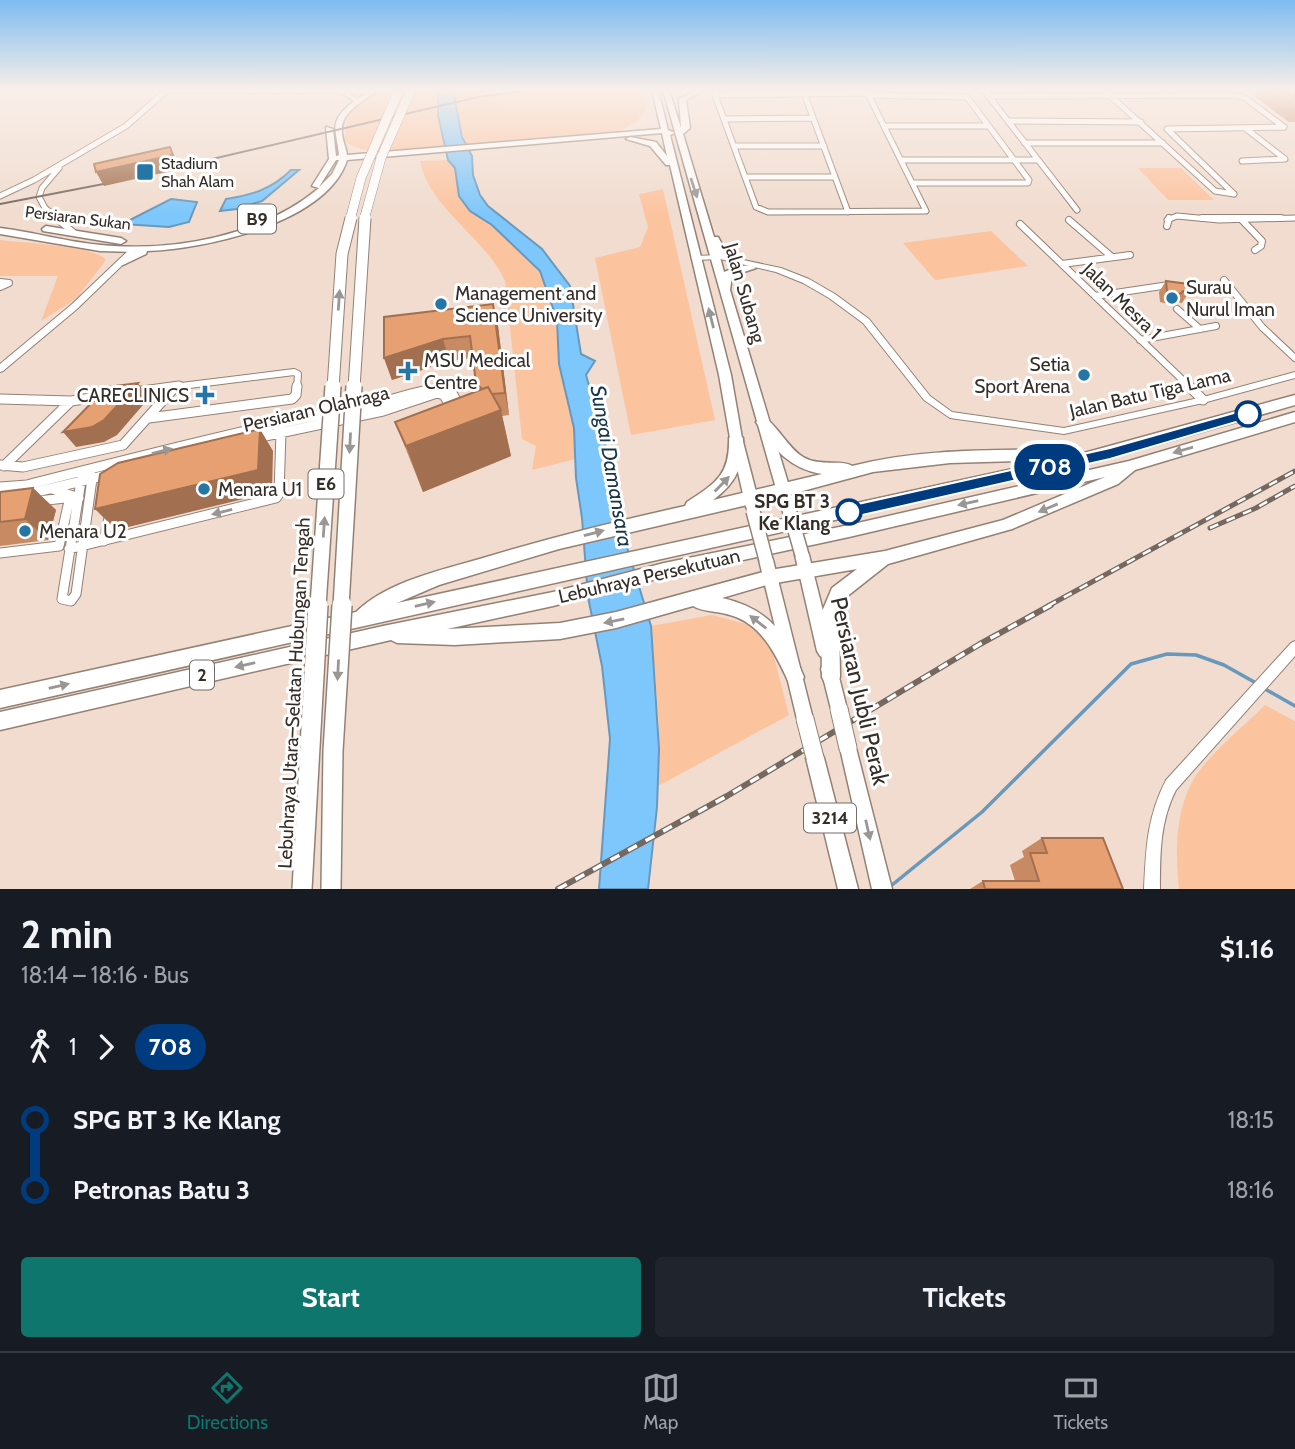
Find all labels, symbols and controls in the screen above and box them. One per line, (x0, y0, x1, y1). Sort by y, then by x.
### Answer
place label: Stadium Shah Alam (161, 154, 234, 191)
marker: Stadium Shah Alam (135, 162, 155, 182)
one-way arrow (689, 177, 700, 198)
street label: Persiaran Sukan (24, 202, 132, 234)
road number: B9 (238, 204, 276, 233)
street label: Jalan Subang (719, 239, 770, 346)
street label: Jalan Mesra 1 (1077, 257, 1166, 344)
place label: Surau Nurul Iman (1186, 276, 1275, 321)
place label: Management and Science University (455, 282, 603, 327)
one-way arrow (334, 289, 345, 311)
marker: Surau Nurul Iman (1164, 290, 1180, 306)
marker: Management and Science University (433, 296, 449, 312)
one-way arrow (705, 307, 716, 329)
place label: MSU Medical Centre (424, 349, 531, 394)
place label: Setia Sport Arena (974, 353, 1070, 398)
marker: MSU Medical Centre (398, 361, 418, 381)
street label: Jalan Batu Tiga Lama (1066, 363, 1233, 423)
marker: Setia Sport Arena (1076, 367, 1092, 383)
street label: Persiaran Olahraga (241, 381, 391, 437)
water label: Sungai Damansara (585, 383, 639, 549)
place label: CARECLINICS (77, 384, 189, 407)
marker: CARECLINICS (195, 385, 215, 405)
unlabelled marker (1235, 401, 1261, 427)
one-way arrow (345, 432, 356, 454)
line badge: 708 (1010, 444, 1090, 490)
one-way arrow (151, 445, 173, 456)
one-way arrow (1172, 446, 1193, 456)
text: 708 (1028, 452, 1072, 481)
road number: E6 (308, 470, 344, 498)
one-way arrow (714, 475, 731, 492)
place label: Menara U1 (218, 478, 302, 501)
marker: Menara U1 (196, 481, 212, 497)
place label: SPG BT 3 Ke Klang (754, 490, 830, 535)
one-way arrow (956, 498, 978, 509)
marker: SPG BT 3 Ke Klang (836, 499, 862, 525)
one-way arrow (1038, 502, 1059, 513)
one-way arrow (211, 507, 233, 518)
one-way arrow (318, 516, 329, 538)
street label: Lebuhraya Utara–Selatan Hubungan Tengah (273, 517, 315, 869)
place label: Menara U2 (39, 520, 127, 543)
marker: Menara U2 (17, 523, 33, 539)
one-way arrow (584, 527, 606, 538)
street label: Lebuhraya Persekutuan (556, 544, 742, 608)
street label: Persiaran Jubli Perak (825, 594, 895, 789)
one-way arrow (414, 598, 436, 609)
one-way arrow (749, 614, 767, 629)
one-way arrow (603, 615, 625, 626)
one-way arrow (332, 659, 343, 681)
road number: 2 (190, 660, 214, 690)
one-way arrow (234, 660, 256, 671)
one-way arrow (48, 680, 70, 691)
road number: 3214 (804, 804, 856, 832)
one-way arrow (863, 819, 874, 841)
text: 2 min (21, 911, 113, 958)
text: $1.16 (1220, 933, 1274, 965)
text: 18:14 – 18:16 · Bus (21, 961, 189, 989)
icon: walk (21, 1028, 59, 1066)
icon: forward (87, 1028, 125, 1066)
text: 708 (149, 1032, 192, 1061)
text: 1 (69, 1033, 77, 1061)
text: SPG BT 3 Ke Klang (73, 1104, 281, 1136)
text: 18:15 (1228, 1106, 1274, 1134)
text: Petronas Batu 3 (73, 1174, 250, 1206)
text: 18:16 (1227, 1176, 1274, 1204)
button: Start (21, 1257, 641, 1337)
button: Tickets (655, 1257, 1274, 1337)
tab: Directions (187, 1369, 268, 1434)
tab: Map (642, 1369, 680, 1434)
tab: Tickets (1053, 1369, 1108, 1434)

